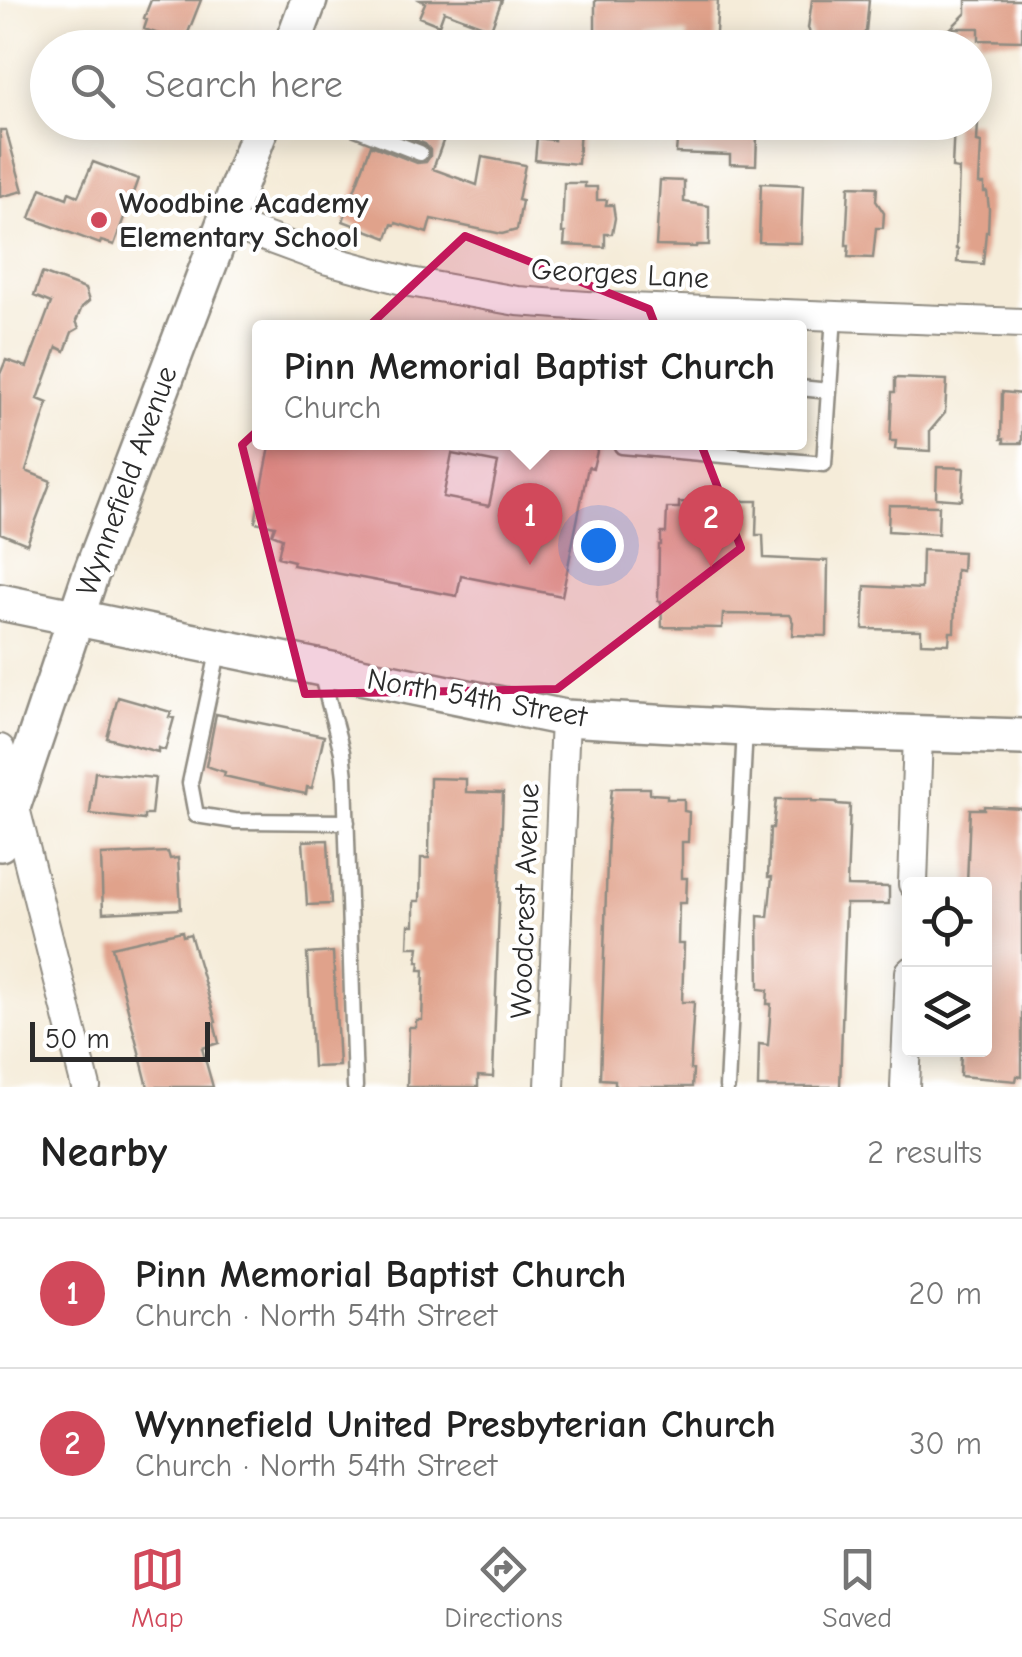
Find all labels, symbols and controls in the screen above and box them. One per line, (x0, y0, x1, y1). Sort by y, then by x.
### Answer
search box (30, 30, 992, 140)
icon: search (65, 58, 120, 113)
text: Search here (145, 63, 343, 107)
place label: Woodbine Academy Elementary School (119, 186, 369, 255)
marker: Woodbine Academy Elementary School (88, 209, 110, 231)
street label: Georges Lane (530, 252, 710, 296)
popup (252, 320, 807, 450)
text: Pinn Memorial Baptist Church (284, 345, 775, 389)
street label: Wynnefield Avenue (69, 361, 185, 601)
text: Church (284, 389, 381, 426)
pin: 1 (498, 482, 562, 565)
pin: 2 (678, 484, 744, 567)
your location (573, 520, 624, 571)
street label: North 54th Street (364, 661, 591, 735)
street label: Woodcrest Avenue (503, 783, 547, 1019)
map controls (902, 877, 992, 1057)
button: locate (902, 877, 992, 967)
button: layers (902, 967, 992, 1057)
scale bar (30, 1017, 210, 1062)
text: 50 m (45, 1023, 110, 1055)
text: Nearby (40, 1128, 167, 1177)
text: 2 results (867, 1134, 982, 1171)
text: Pinn Memorial Baptist Church (135, 1253, 626, 1297)
text: 1 (66, 1275, 79, 1312)
text: 20 m (909, 1275, 982, 1312)
text: Church · North 54th Street (135, 1297, 497, 1334)
text: Wynnefield United Presbyterian Church (135, 1403, 776, 1447)
text: 2 (65, 1425, 80, 1462)
text: 30 m (909, 1425, 982, 1462)
text: Church · North 54th Street (135, 1447, 497, 1484)
tab: Map (130, 1542, 185, 1634)
tab: Directions (444, 1542, 563, 1634)
tab: Saved (822, 1542, 892, 1634)

